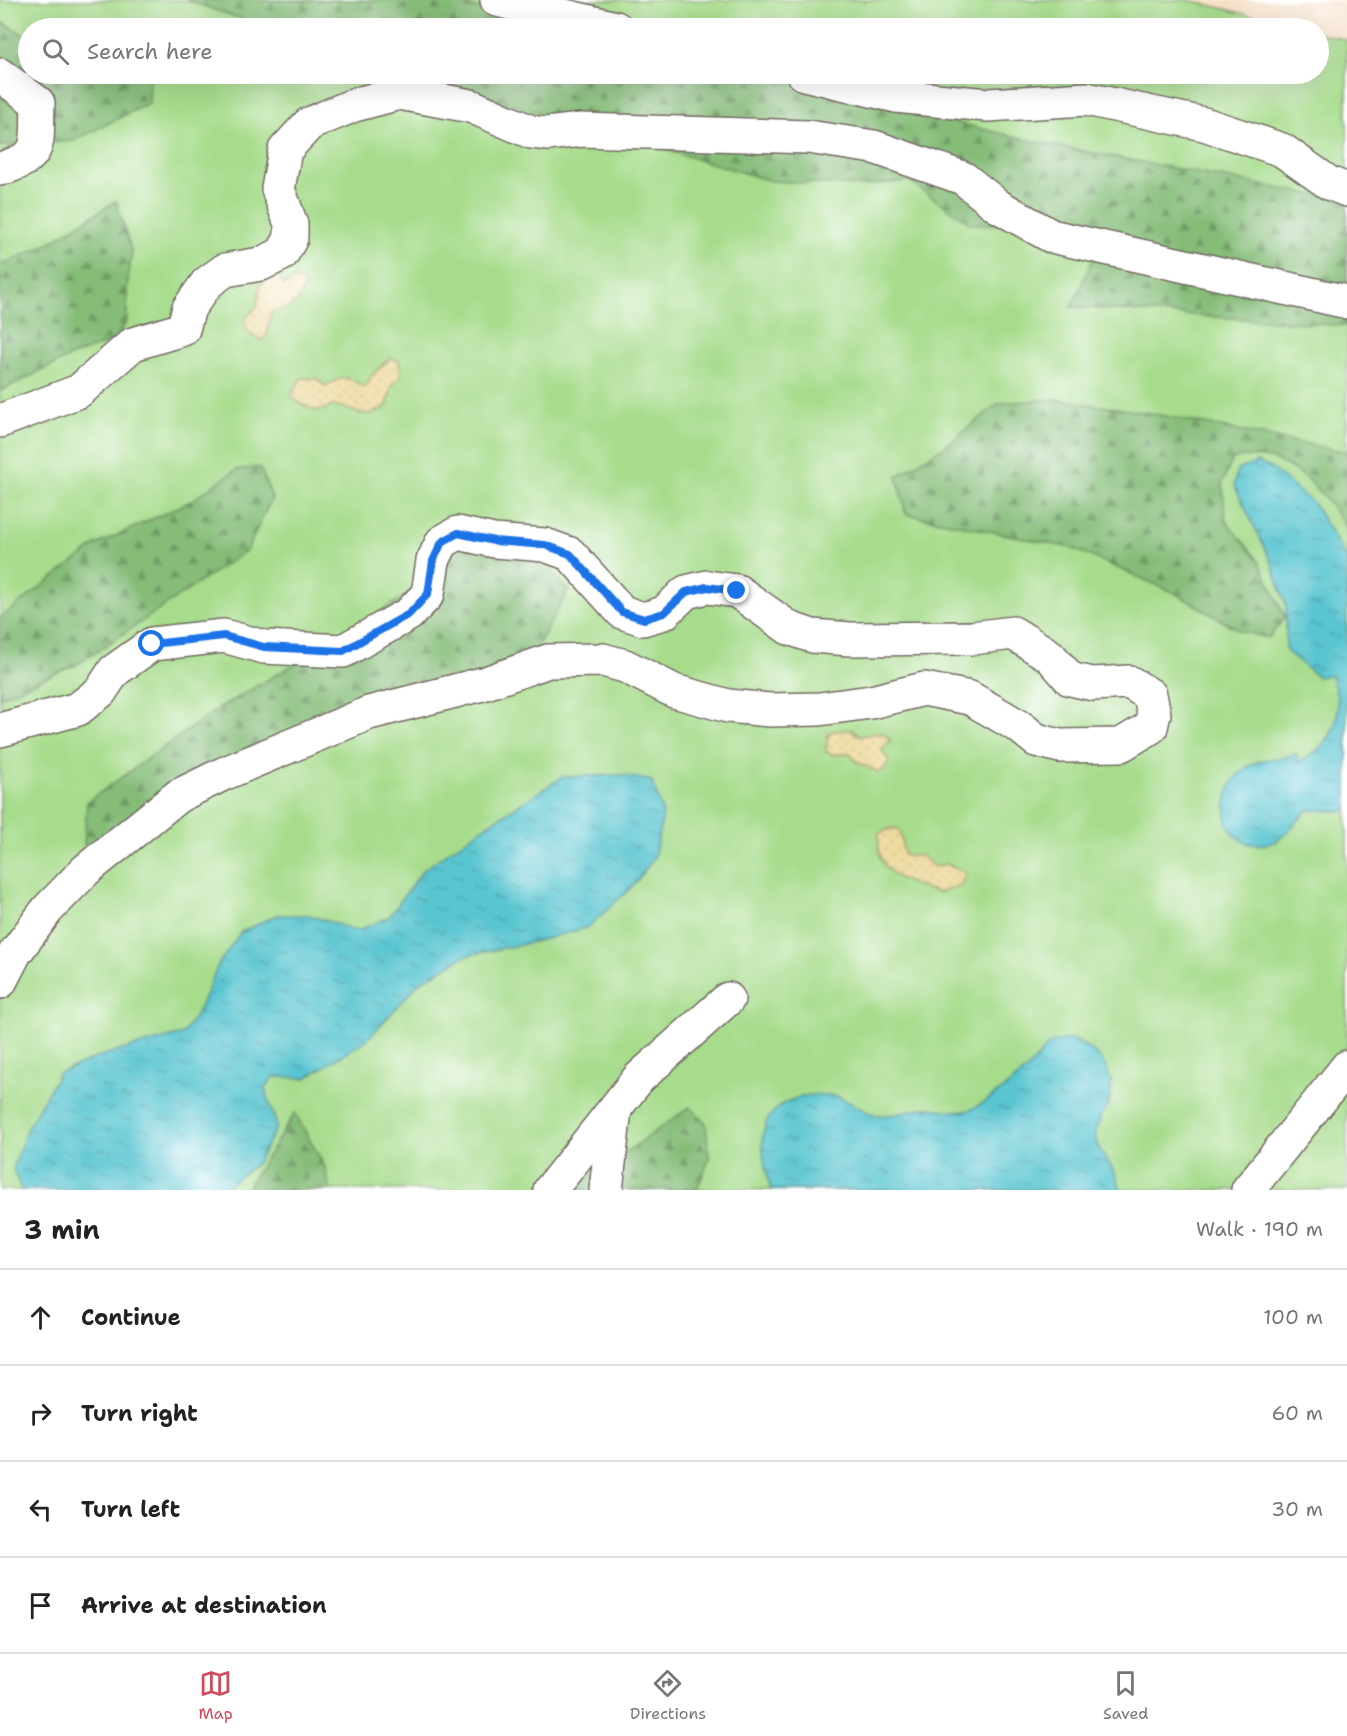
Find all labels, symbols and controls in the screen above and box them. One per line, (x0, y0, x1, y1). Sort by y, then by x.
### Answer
search box (18, 18, 1329, 84)
icon: search (39, 35, 72, 68)
text: Search here (87, 37, 213, 66)
route end (723, 577, 749, 603)
route start (138, 630, 164, 656)
text: 3 min (24, 1212, 100, 1247)
text: Walk · 190 m (1196, 1216, 1323, 1242)
icon: ahead (24, 1301, 57, 1334)
text: Continue (81, 1303, 181, 1332)
text: 100 m (1263, 1304, 1323, 1330)
icon: right (24, 1397, 57, 1430)
text: Turn right (81, 1399, 198, 1428)
text: 60 m (1271, 1400, 1323, 1426)
icon: left (24, 1493, 57, 1526)
text: Turn left (81, 1495, 180, 1524)
text: 30 m (1271, 1496, 1323, 1522)
icon: arrive (24, 1589, 57, 1622)
text: Arrive at destination (81, 1591, 327, 1620)
tab: Map (199, 1667, 233, 1724)
tab: Directions (630, 1667, 706, 1724)
tab: Saved (1103, 1667, 1149, 1724)

